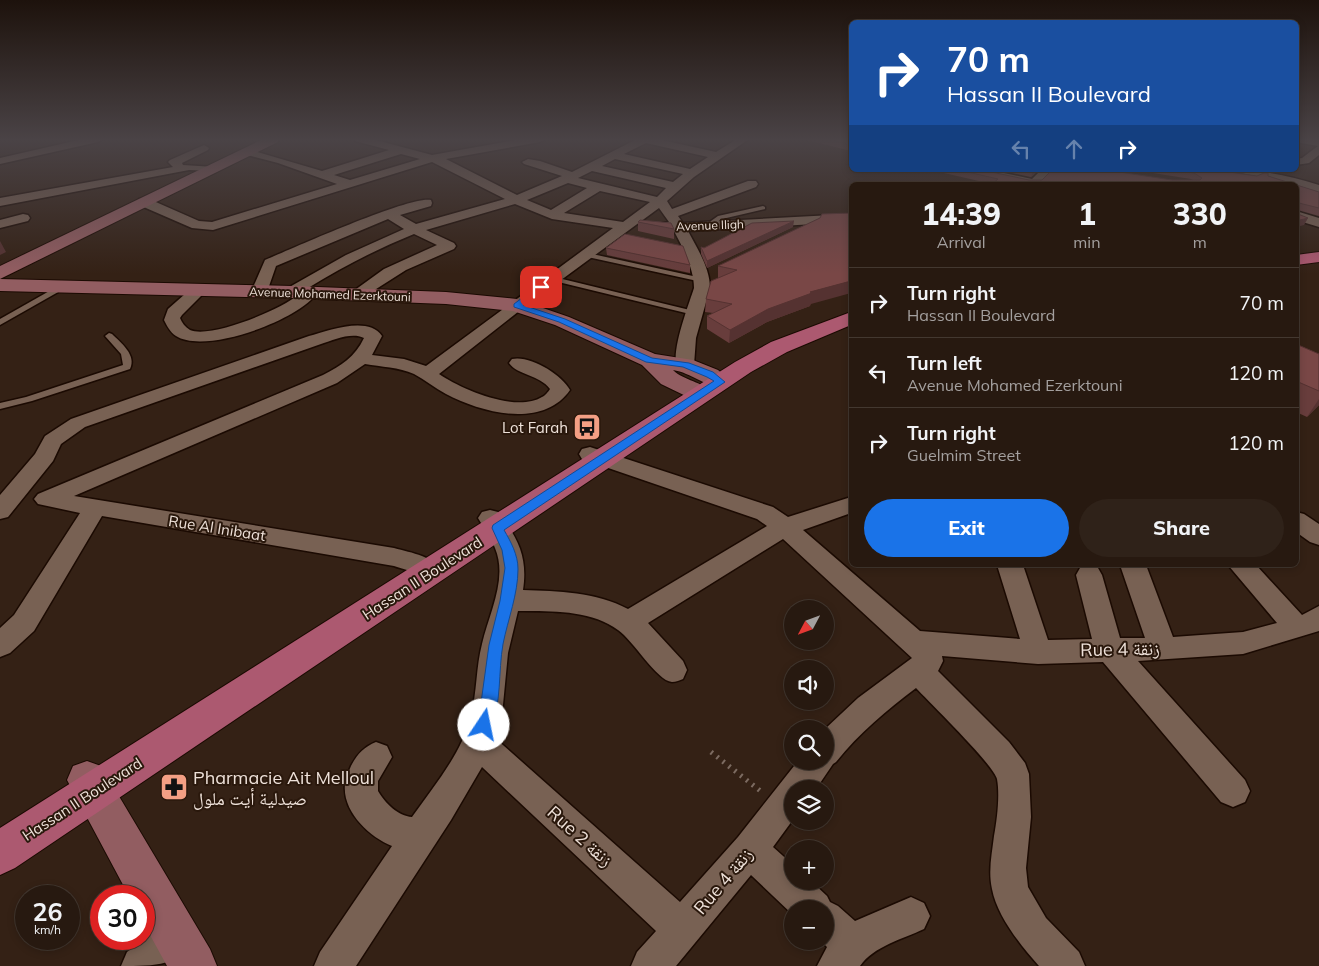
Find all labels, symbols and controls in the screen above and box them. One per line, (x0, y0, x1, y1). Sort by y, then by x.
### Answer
text: 70 m (947, 37, 1030, 81)
icon: right (864, 40, 929, 105)
text: Hassan II Boulevard (947, 80, 1151, 108)
icon: left (1007, 135, 1035, 163)
icon: ahead (1060, 135, 1088, 163)
icon: right (1113, 135, 1141, 163)
text: 14:39 (921, 195, 1001, 233)
text: 1 (1078, 195, 1096, 233)
text: 330 (1173, 195, 1227, 233)
street label: Avenue Iligh (676, 216, 744, 234)
text: Arrival (937, 232, 986, 252)
text: min (1073, 232, 1101, 252)
text: m (1193, 232, 1207, 252)
pin (520, 266, 562, 308)
icon: arrive (527, 273, 555, 301)
text: Turn right (907, 281, 996, 305)
street label: Avenue Mohamed Ezerktouni (249, 284, 411, 304)
icon: right (864, 289, 892, 317)
text: 70 m (1240, 291, 1284, 315)
text: Hassan II Boulevard (907, 305, 1055, 325)
text: Turn left (907, 351, 982, 375)
icon: left (864, 359, 892, 387)
text: 120 m (1228, 361, 1284, 385)
text: Avenue Mohamed Ezerktouni (907, 375, 1122, 395)
bus stop icon: Lot Farah (572, 412, 602, 442)
place label: Lot Farah (502, 418, 568, 437)
text: Turn right (907, 421, 996, 445)
icon: right (864, 429, 892, 457)
text: 120 m (1228, 431, 1284, 455)
text: Guelmim Street (907, 445, 1021, 465)
button: Exit (864, 499, 1069, 557)
button: Share (1079, 499, 1284, 557)
street label: Rue Al Inibaat (167, 511, 267, 545)
street label: Hassan II Boulevard (359, 532, 485, 624)
north arrow (784, 600, 834, 650)
map controls (784, 600, 834, 950)
street label: Rue 4 زنقة (1080, 637, 1160, 661)
button: sound (784, 660, 834, 710)
position arrow (457, 698, 509, 750)
button: search (784, 720, 834, 770)
street label: Hassan II Boulevard (19, 753, 145, 845)
place label: Pharmacie Ait Melloul صيدلية أيت ملول (193, 766, 374, 810)
pharmacy icon: Pharmacie Ait Melloul صيدلية أيت ملول (159, 772, 189, 802)
button: layers (784, 780, 834, 830)
street label: Rue 2 زنقة (543, 801, 617, 871)
button: + (784, 840, 834, 890)
street label: Rue 4 زنقة (689, 843, 758, 919)
speed limit sign: 30 (90, 885, 155, 950)
text: 26 (32, 896, 63, 927)
button: − (784, 900, 834, 950)
text: km/h (34, 922, 61, 937)

